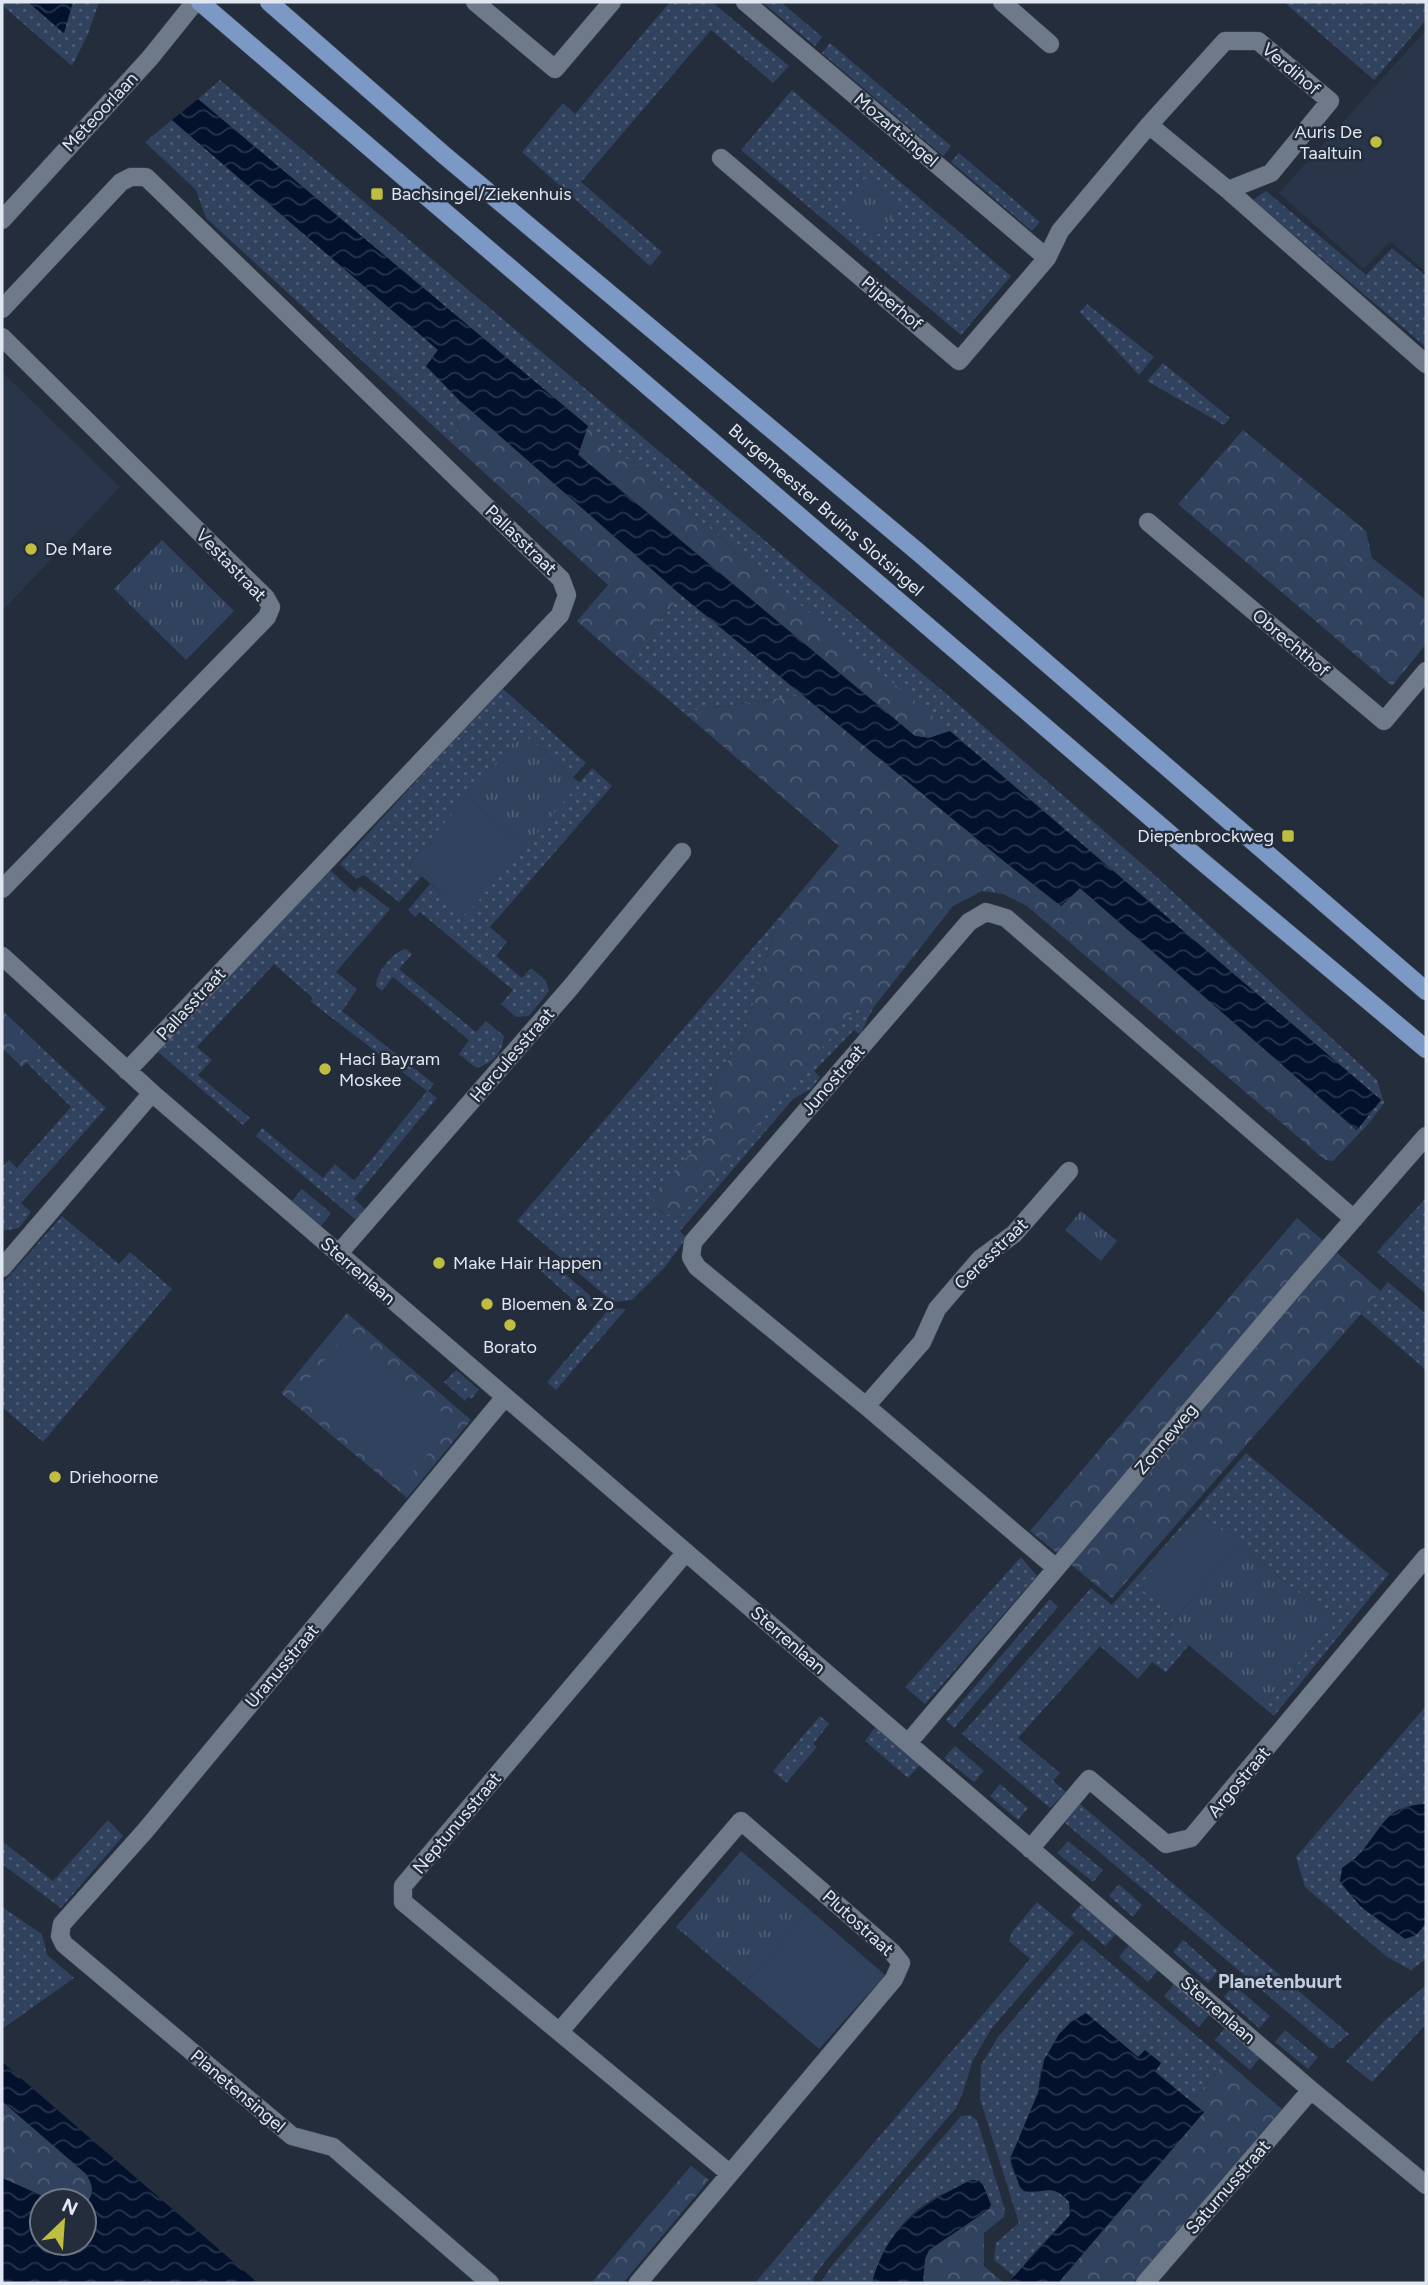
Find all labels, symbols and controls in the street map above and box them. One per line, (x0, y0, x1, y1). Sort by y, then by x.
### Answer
street label: Verdihof (1257, 38, 1325, 100)
street label: Meteoorlaan (58, 68, 142, 156)
street label: Mozartsingel (849, 88, 943, 172)
place label: Auris De Taaltuin (1294, 121, 1362, 164)
marker: Auris De Taaltuin (1368, 134, 1384, 150)
place label: Bachsingel/Ziekenhuis (391, 183, 572, 205)
marker: Bachsingel/Ziekenhuis (369, 186, 385, 202)
street label: Pijperhof (857, 271, 927, 335)
street label: Burgemeester Bruins Slotsingel (724, 419, 928, 601)
street label: Pallasstraat (481, 500, 562, 580)
street label: Vestastraat (191, 524, 271, 606)
place label: De Mare (45, 538, 112, 560)
marker: De Mare (23, 541, 39, 557)
street label: Obrechthof (1248, 604, 1334, 682)
place label: Diepenbrockweg (1137, 825, 1274, 847)
marker: Diepenbrockweg (1280, 828, 1296, 844)
street label: Pallasstraat (152, 963, 230, 1045)
street label: Herculesstraat (465, 1003, 559, 1107)
street label: Junostraat (796, 1040, 870, 1120)
place label: Haci Bayram Moskee (339, 1048, 440, 1091)
marker: Haci Bayram Moskee (317, 1061, 333, 1077)
street label: Ceresstraat (950, 1213, 1032, 1294)
street label: Sterrenlaan (316, 1233, 400, 1309)
place label: Make Hair Happen (453, 1252, 601, 1274)
marker: Make Hair Happen (431, 1255, 447, 1271)
place label: Bloemen & Zo (501, 1293, 614, 1315)
marker: Bloemen & Zo (479, 1296, 495, 1312)
marker: Borato (502, 1317, 518, 1333)
place label: Borato (483, 1336, 537, 1358)
street label: Zonneweg (1130, 1399, 1202, 1479)
place label: Driehoorne (69, 1466, 159, 1488)
marker: Driehoorne (47, 1469, 63, 1485)
street label: Sterrenlaan (746, 1602, 830, 1678)
street label: Uranusstraat (241, 1619, 324, 1712)
street label: Argostraat (1203, 1742, 1275, 1822)
street label: Neptunusstraat (408, 1767, 506, 1878)
street label: Plutostraat (818, 1885, 898, 1961)
district label: Planetenbuurt (1218, 1970, 1342, 1993)
street label: Sterrenlaan (1176, 1972, 1260, 2048)
street label: Planetensingel (186, 2045, 290, 2137)
street label: Saturnusstraat (1181, 2135, 1275, 2239)
north arrow (28, 2187, 98, 2257)
text: N (58, 2194, 81, 2221)

